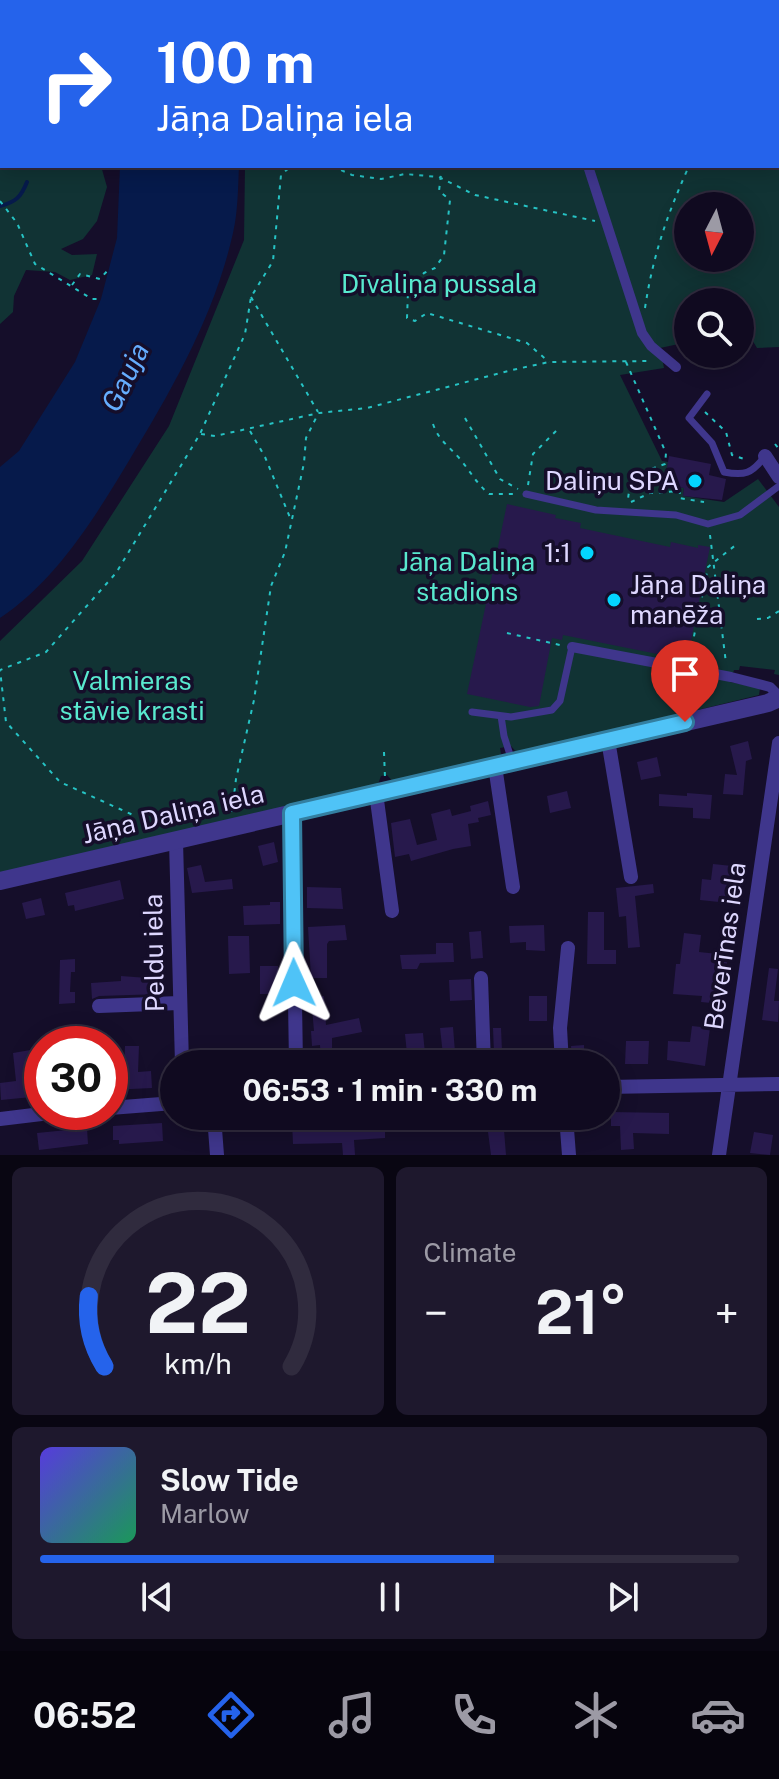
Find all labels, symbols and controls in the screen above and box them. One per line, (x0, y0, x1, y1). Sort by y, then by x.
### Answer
text: 100 m (156, 30, 315, 96)
icon: right (24, 32, 128, 136)
text: Jāņa Daliņa iela (156, 97, 413, 139)
north arrow (674, 192, 754, 272)
map controls (674, 192, 754, 368)
park label: Dīvaliņa pussala (341, 268, 537, 299)
button: search (674, 288, 754, 368)
water label: Gauja (94, 337, 155, 417)
place label: Daliņu SPA (545, 465, 679, 496)
marker: Daliņu SPA (686, 472, 704, 490)
place label: 1:1 (544, 537, 571, 568)
marker: 1:1 (578, 544, 596, 562)
park label: Jāņa Daliņa stadions (399, 546, 535, 607)
place label: Jāņa Daliņa manēža (630, 569, 766, 630)
marker: Jāņa Daliņa manēža (605, 591, 623, 609)
pin (651, 640, 719, 722)
icon: arrive (663, 652, 707, 696)
park label: Valmieras stāvie krasti (59, 665, 205, 726)
street label: Jāņa Daliņa iela (79, 778, 267, 850)
street label: Beverīnas iela (697, 860, 752, 1032)
street label: Peldu iela (137, 893, 170, 1013)
position arrow (252, 941, 336, 1025)
speed limit sign: 30 (24, 1026, 128, 1130)
text: 06:53 · 1 min · 330 m (243, 1072, 537, 1108)
text: Climate (424, 1237, 517, 1268)
text: 22 (145, 1254, 251, 1352)
text: 21° (535, 1277, 627, 1348)
text: − (424, 1287, 448, 1339)
text: + (715, 1287, 739, 1339)
text: km/h (164, 1347, 231, 1380)
text: Slow Tide (160, 1462, 299, 1498)
text: Marlow (160, 1498, 250, 1529)
icon: previous (135, 1575, 179, 1619)
icon: pause (368, 1575, 412, 1619)
icon: next (601, 1575, 645, 1619)
icon: directions (203, 1687, 259, 1743)
icon: music (324, 1687, 380, 1743)
icon: phone (446, 1687, 502, 1743)
icon: climate (568, 1687, 624, 1743)
icon: car (690, 1687, 746, 1743)
text: 06:52 (33, 1694, 137, 1736)

